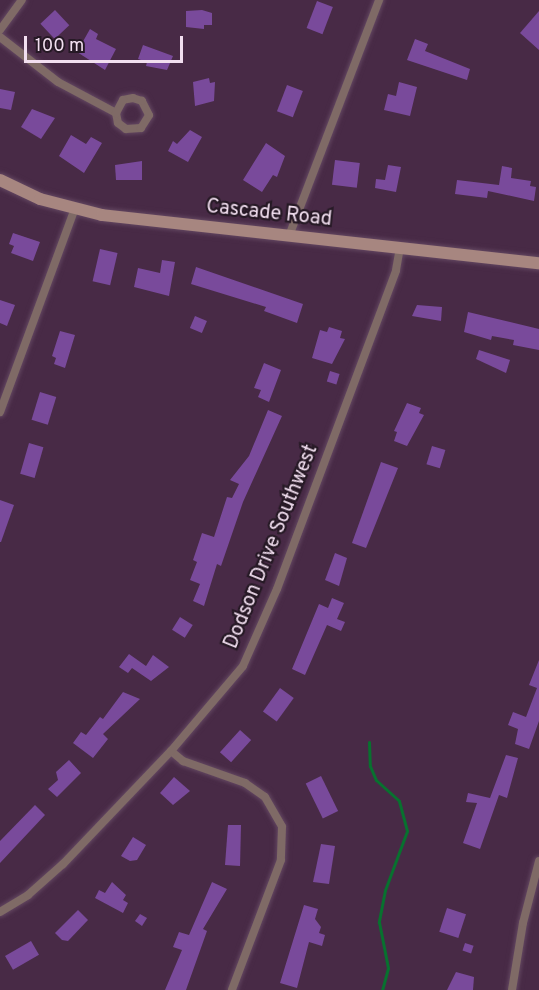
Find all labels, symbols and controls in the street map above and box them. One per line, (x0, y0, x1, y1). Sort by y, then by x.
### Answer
scale bar (27, 24, 186, 62)
text: 100 m (35, 35, 84, 58)
street label: Cascade Road (205, 195, 333, 233)
street label: Dodson Drive Southwest (220, 441, 324, 653)

